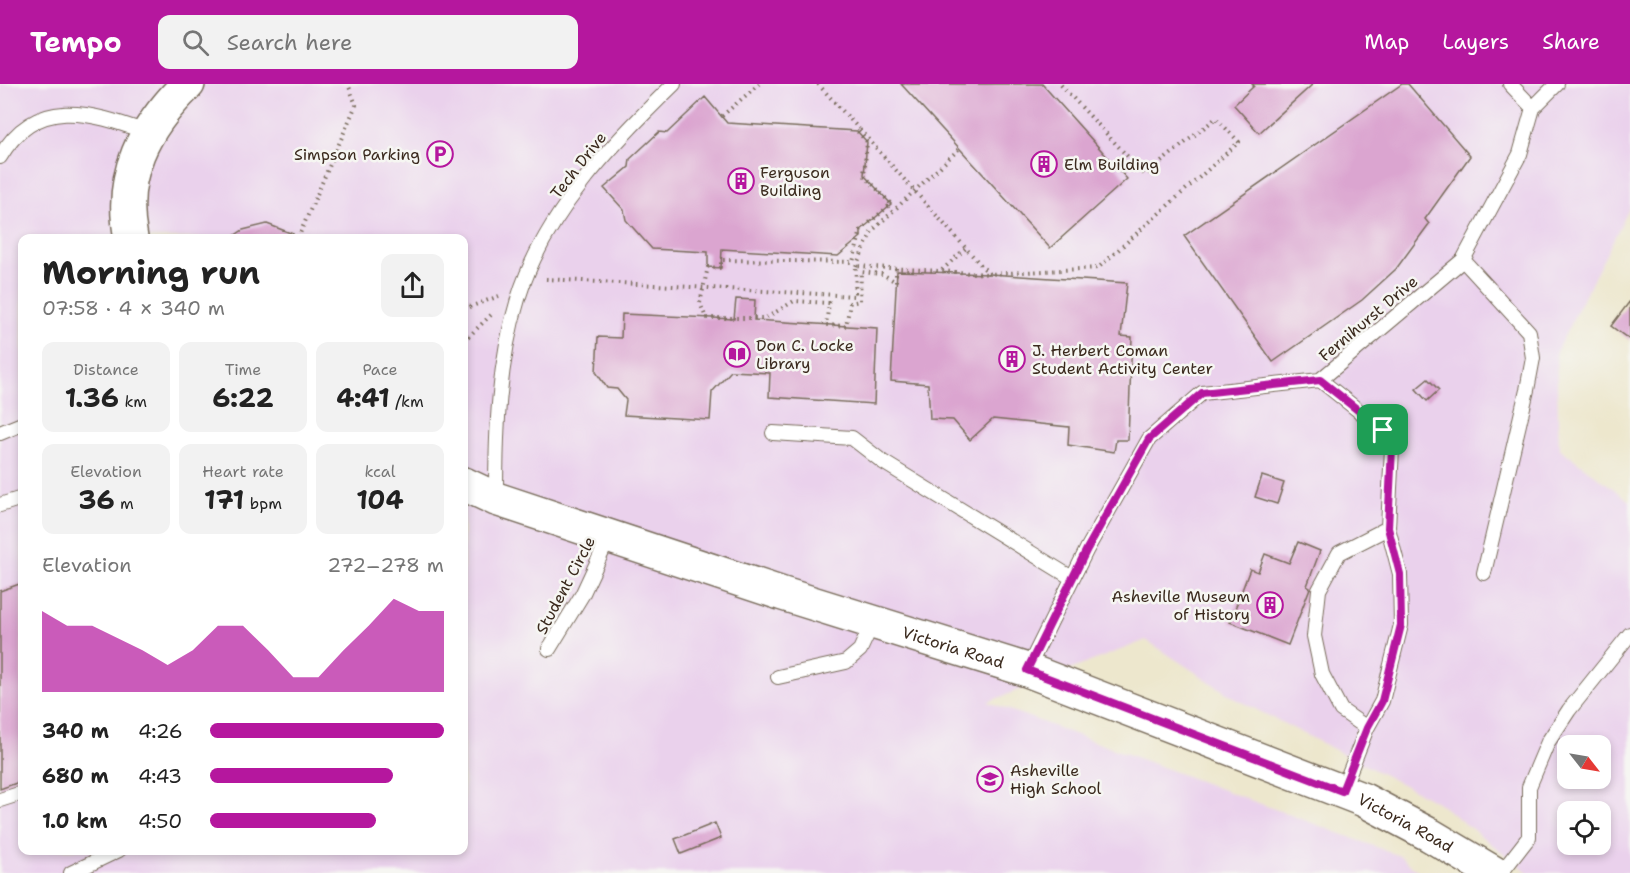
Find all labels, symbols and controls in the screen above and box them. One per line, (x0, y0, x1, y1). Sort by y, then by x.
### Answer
search box (158, 15, 578, 69)
text: Tempo (30, 23, 122, 61)
icon: search (179, 26, 212, 59)
text: Search here (227, 28, 352, 57)
text: Map (1364, 28, 1409, 56)
text: Layers (1442, 28, 1509, 56)
text: Share (1542, 28, 1600, 56)
street label: Tech Drive (546, 128, 611, 203)
parking icon: Simpson Parking (425, 139, 455, 169)
place label: Simpson Parking (294, 144, 420, 165)
building icon: Elm Building (1029, 149, 1059, 179)
place label: Elm Building (1064, 154, 1159, 175)
place label: Ferguson Building (760, 162, 830, 201)
building icon: Ferguson Building (726, 166, 756, 196)
text: Morning run (42, 250, 260, 295)
button: share (381, 254, 444, 317)
street label: Fernihurst Drive (1314, 271, 1422, 366)
text: 07:58 · 4 × 340 m (42, 295, 225, 321)
place label: Don C. Locke Library (756, 335, 854, 374)
library icon: Don C. Locke Library (722, 339, 752, 369)
place label: J. Herbert Coman Student Activity Center (1032, 340, 1213, 379)
building icon: J. Herbert Coman Student Activity Center (997, 344, 1027, 374)
text: Distance (73, 359, 139, 380)
text: Time (225, 359, 261, 380)
text: Pace (362, 359, 398, 380)
text: 1.36 (65, 380, 119, 415)
text: 6:22 (212, 380, 274, 415)
text: 4:41 (336, 380, 390, 415)
text: km (119, 391, 147, 412)
text: /km (390, 391, 424, 412)
pin (1357, 404, 1408, 455)
icon: arrive (1366, 413, 1399, 446)
text: Elevation (70, 461, 142, 482)
text: Heart rate (202, 461, 284, 482)
text: kcal (364, 461, 396, 482)
text: 36 (78, 482, 115, 517)
text: 171 (204, 482, 244, 517)
text: 104 (356, 482, 404, 517)
text: m (115, 493, 134, 514)
text: bpm (244, 493, 282, 514)
street label: Student Circle (531, 533, 600, 638)
text: Elevation (42, 552, 132, 578)
text: 272–278 m (327, 552, 444, 578)
place label: Asheville Museum of History (1112, 586, 1250, 625)
building icon: Asheville Museum of History (1255, 590, 1285, 620)
street label: Victoria Road (900, 622, 1007, 673)
text: 340 m (42, 718, 109, 744)
text: 4:26 (138, 718, 183, 744)
north arrow (1557, 735, 1611, 789)
map controls (1557, 735, 1611, 855)
place label: Asheville High School (1010, 760, 1102, 799)
text: 680 m (42, 763, 109, 789)
text: 4:43 (138, 763, 182, 789)
school or university icon: Asheville High School (975, 764, 1005, 794)
street label: Victoria Road (1354, 789, 1457, 858)
button: locate (1557, 801, 1611, 855)
text: 1.0 km (42, 808, 107, 834)
text: 4:50 (138, 808, 182, 834)

